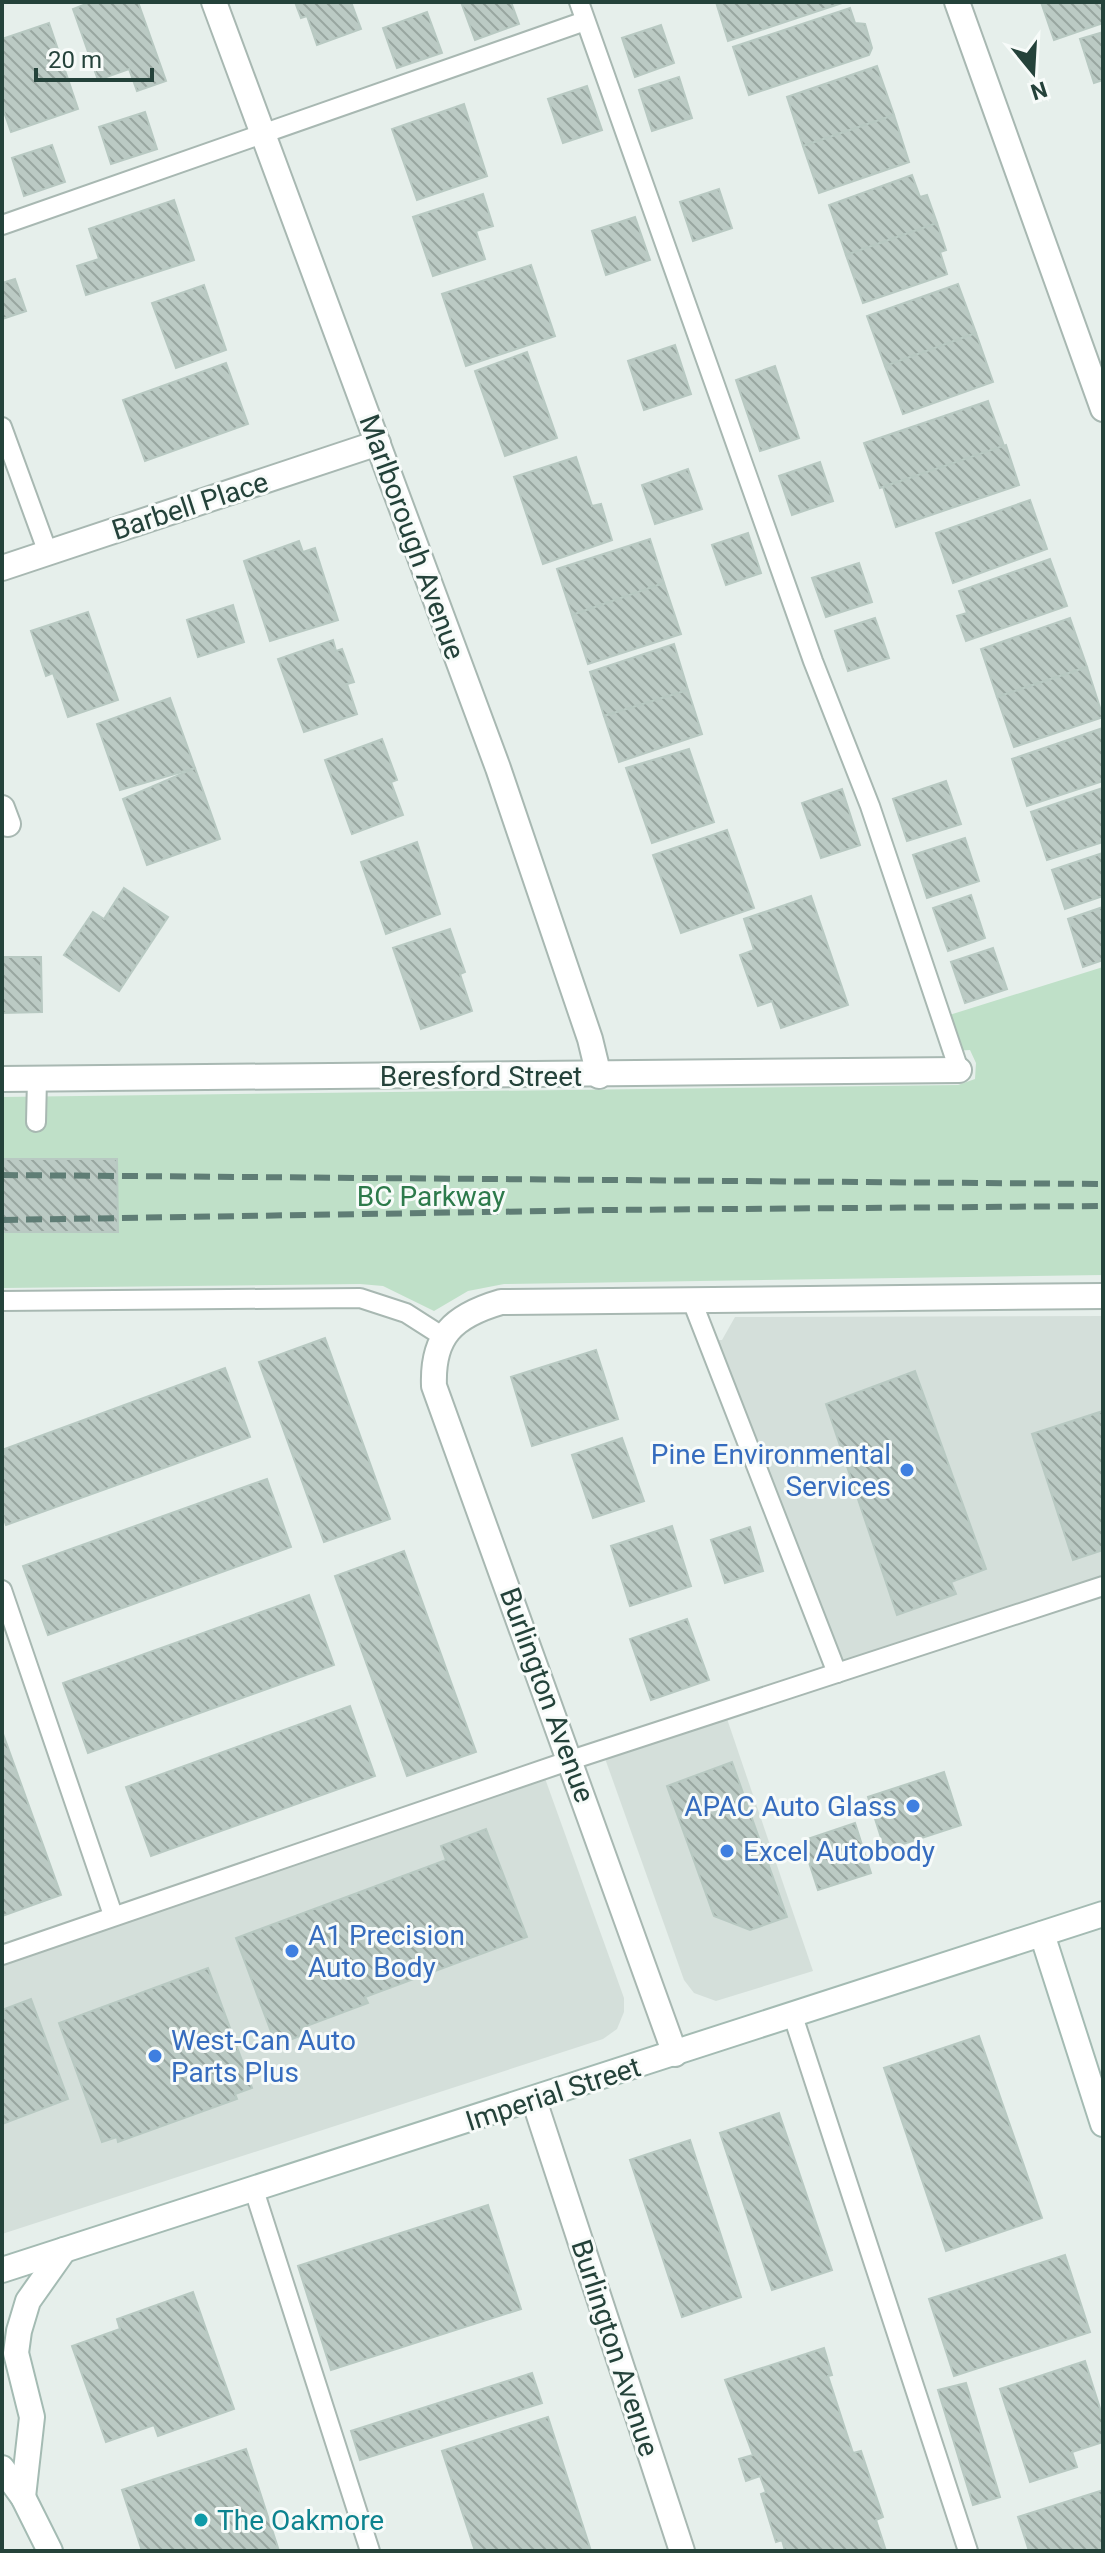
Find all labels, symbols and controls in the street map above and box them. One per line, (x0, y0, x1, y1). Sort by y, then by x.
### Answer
scale bar (36, 32, 152, 82)
north arrow (993, 32, 1073, 112)
text: 20 m (48, 46, 102, 74)
text: N (1028, 76, 1050, 105)
street label: Marlborough Avenue (352, 410, 472, 664)
street label: Barbell Place (108, 465, 272, 547)
street label: Beresford Street (380, 1060, 582, 1093)
park label: BC Parkway (357, 1180, 505, 1213)
place label: Pine Environmental Services (651, 1438, 891, 1503)
marker: Pine Environmental Services (898, 1461, 916, 1479)
street label: Burlington Avenue (493, 1583, 601, 1807)
place label: APAC Auto Glass (684, 1790, 897, 1823)
marker: APAC Auto Glass (904, 1797, 922, 1815)
place label: Excel Autobody (743, 1835, 935, 1868)
marker: Excel Autobody (718, 1842, 736, 1860)
place label: A1 Precision Auto Body (308, 1919, 465, 1984)
marker: A1 Precision Auto Body (283, 1942, 301, 1960)
place label: West-Can Auto Parts Plus (171, 2024, 356, 2089)
marker: West-Can Auto Parts Plus (146, 2047, 164, 2065)
street label: Imperial Street (461, 2050, 645, 2138)
street label: Burlington Avenue (564, 2235, 666, 2461)
place label: The Oakmore (217, 2504, 384, 2537)
marker: The Oakmore (192, 2511, 210, 2529)

